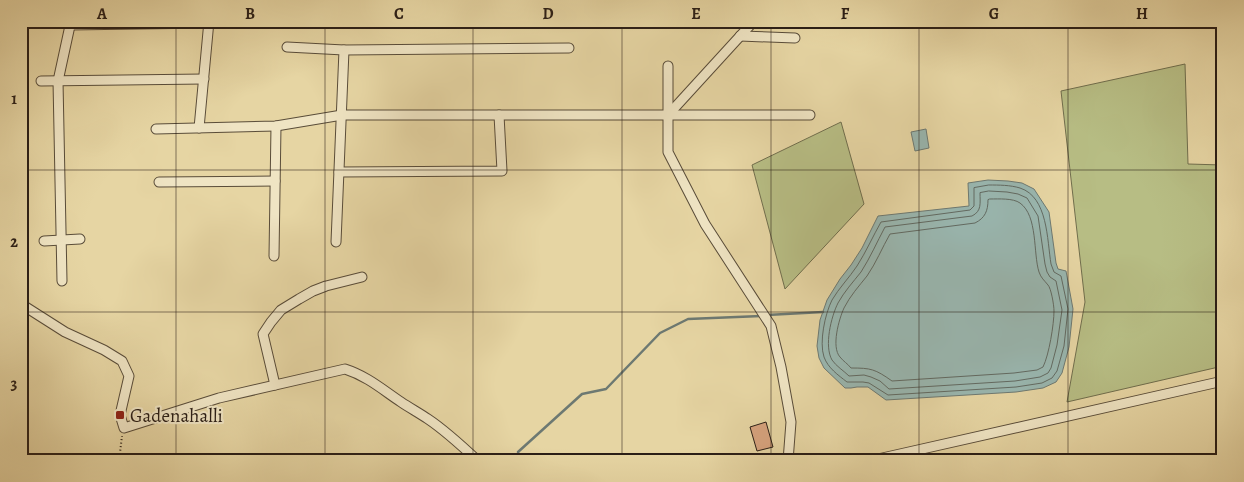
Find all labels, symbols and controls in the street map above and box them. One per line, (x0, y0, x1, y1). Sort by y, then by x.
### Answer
text: A (96, 3, 108, 25)
text: B (245, 3, 255, 25)
text: C (394, 3, 404, 25)
text: D (542, 3, 554, 25)
text: E (691, 3, 701, 25)
text: F (841, 3, 850, 25)
text: G (989, 3, 999, 25)
text: H (1136, 3, 1148, 25)
text: 1 (11, 88, 17, 110)
text: 2 (10, 231, 18, 253)
text: 3 (11, 373, 18, 395)
place label: Gadenahalli (130, 403, 223, 429)
marker: Gadenahalli (114, 409, 126, 421)

